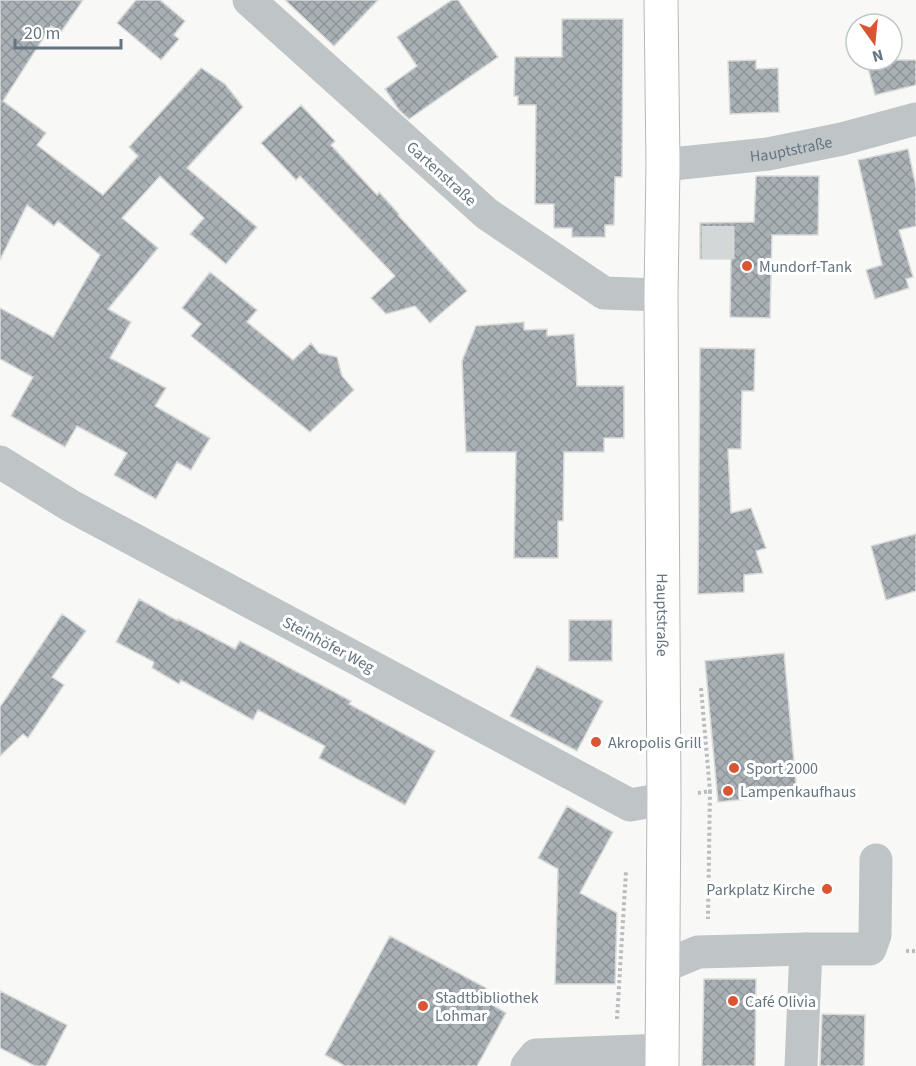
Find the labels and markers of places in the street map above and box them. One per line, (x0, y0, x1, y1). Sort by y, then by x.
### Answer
place label: Mundorf-Tank (759, 256, 852, 278)
marker: Mundorf-Tank (740, 259, 754, 273)
place label: Akropolis Grill (608, 732, 702, 754)
marker: Akropolis Grill (589, 735, 603, 749)
place label: Sport 2000 (746, 758, 818, 780)
marker: Sport 2000 (727, 761, 741, 775)
place label: Lampenkaufhaus (740, 781, 856, 803)
marker: Lampenkaufhaus (721, 784, 735, 798)
place label: Parkplatz Kirche (706, 879, 815, 901)
marker: Parkplatz Kirche (820, 882, 834, 896)
place label: Stadtbibliothek Lohmar (435, 987, 539, 1027)
place label: Café Olivia (745, 991, 816, 1013)
marker: Café Olivia (726, 994, 740, 1008)
marker: Stadtbibliothek Lohmar (416, 999, 430, 1013)

